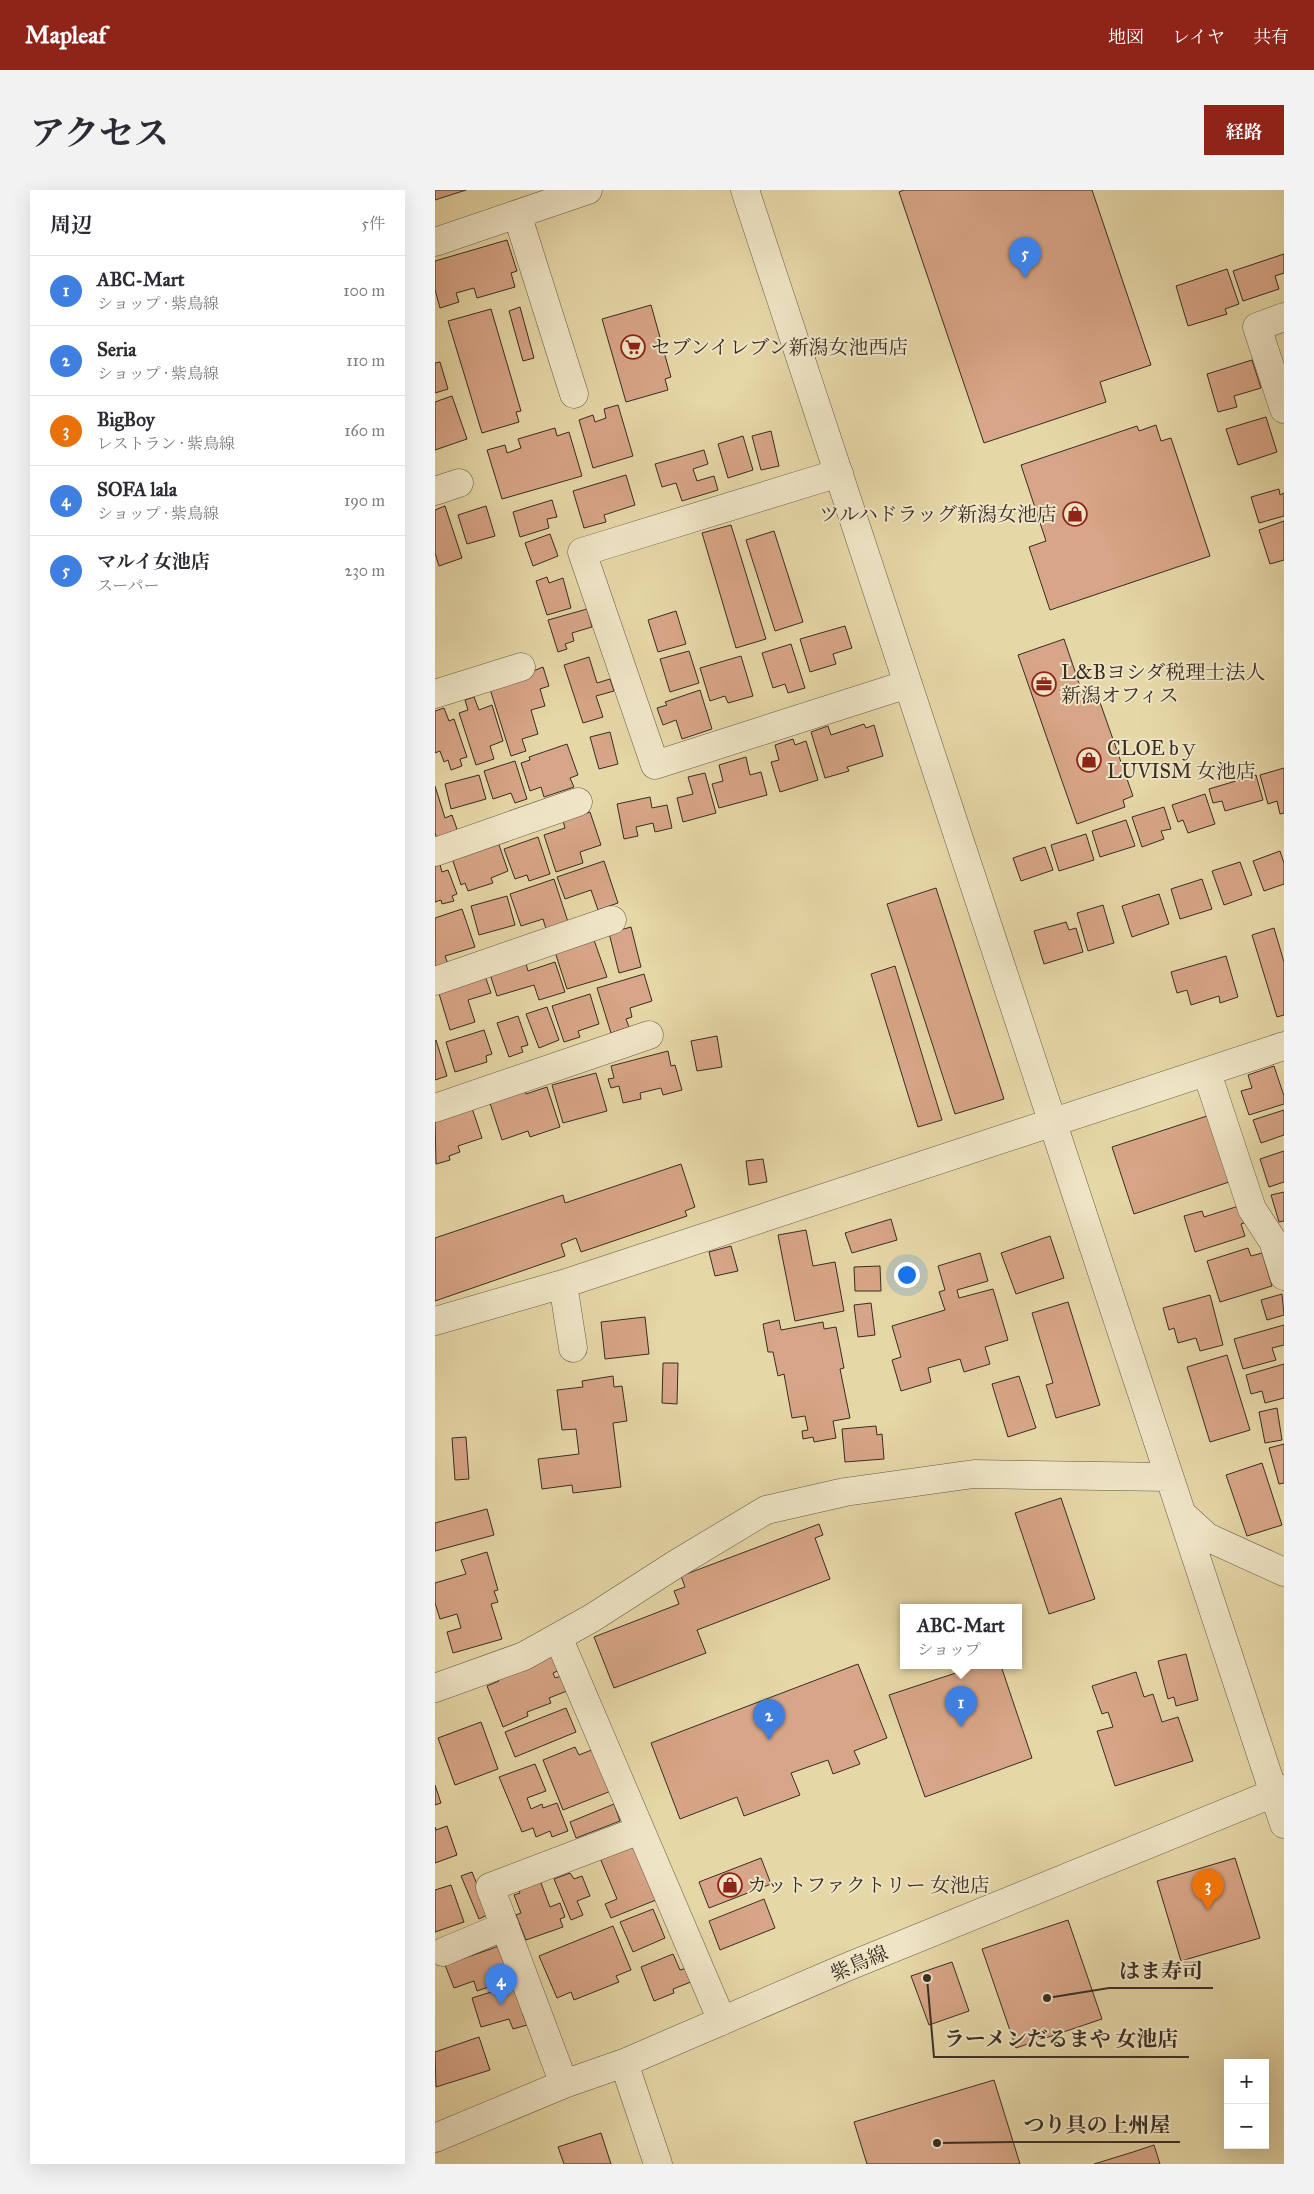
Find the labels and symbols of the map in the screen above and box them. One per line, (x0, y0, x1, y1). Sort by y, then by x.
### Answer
pin: 5 (1009, 237, 1041, 278)
supermarket icon: セブンイレブン新潟女池西店 (620, 334, 646, 360)
place label: セブンイレブン新潟女池西店 (651, 335, 908, 359)
shop icon: ツルハドラッグ新潟女池店 (1062, 501, 1088, 527)
place label: ツルハドラッグ新潟女池店 (819, 502, 1057, 526)
place label: L&Bヨシダ税理士法人 新潟オフィス (1061, 660, 1265, 707)
office icon: L&Bヨシダ税理士法人 新潟オフィス (1031, 671, 1057, 697)
place label: CLOE bｙ LUVISM 女池店 (1107, 736, 1256, 783)
shop icon: CLOE bｙ LUVISM 女池店 (1076, 747, 1102, 773)
your location (894, 1262, 920, 1288)
pin: 1 (945, 1686, 977, 1727)
pin: 2 (753, 1699, 785, 1740)
pin: 3 (1192, 1869, 1224, 1910)
shop icon: カットファクトリー 女池店 (717, 1872, 743, 1898)
place label: カットファクトリー 女池店 (747, 1873, 990, 1897)
street label: 紫鳥線 (827, 1940, 891, 1986)
callout: はま寿司 (1109, 1952, 1213, 1988)
text: はま寿司 (1119, 1958, 1203, 1984)
pin: 4 (485, 1964, 517, 2005)
callout: ラーメンだるまや 女池店 (934, 2021, 1189, 2057)
text: ラーメンだるまや 女池店 (944, 2026, 1178, 2052)
callout: つり具の上州屋 (1013, 2106, 1180, 2142)
text: つり具の上州屋 (1024, 2112, 1171, 2138)

